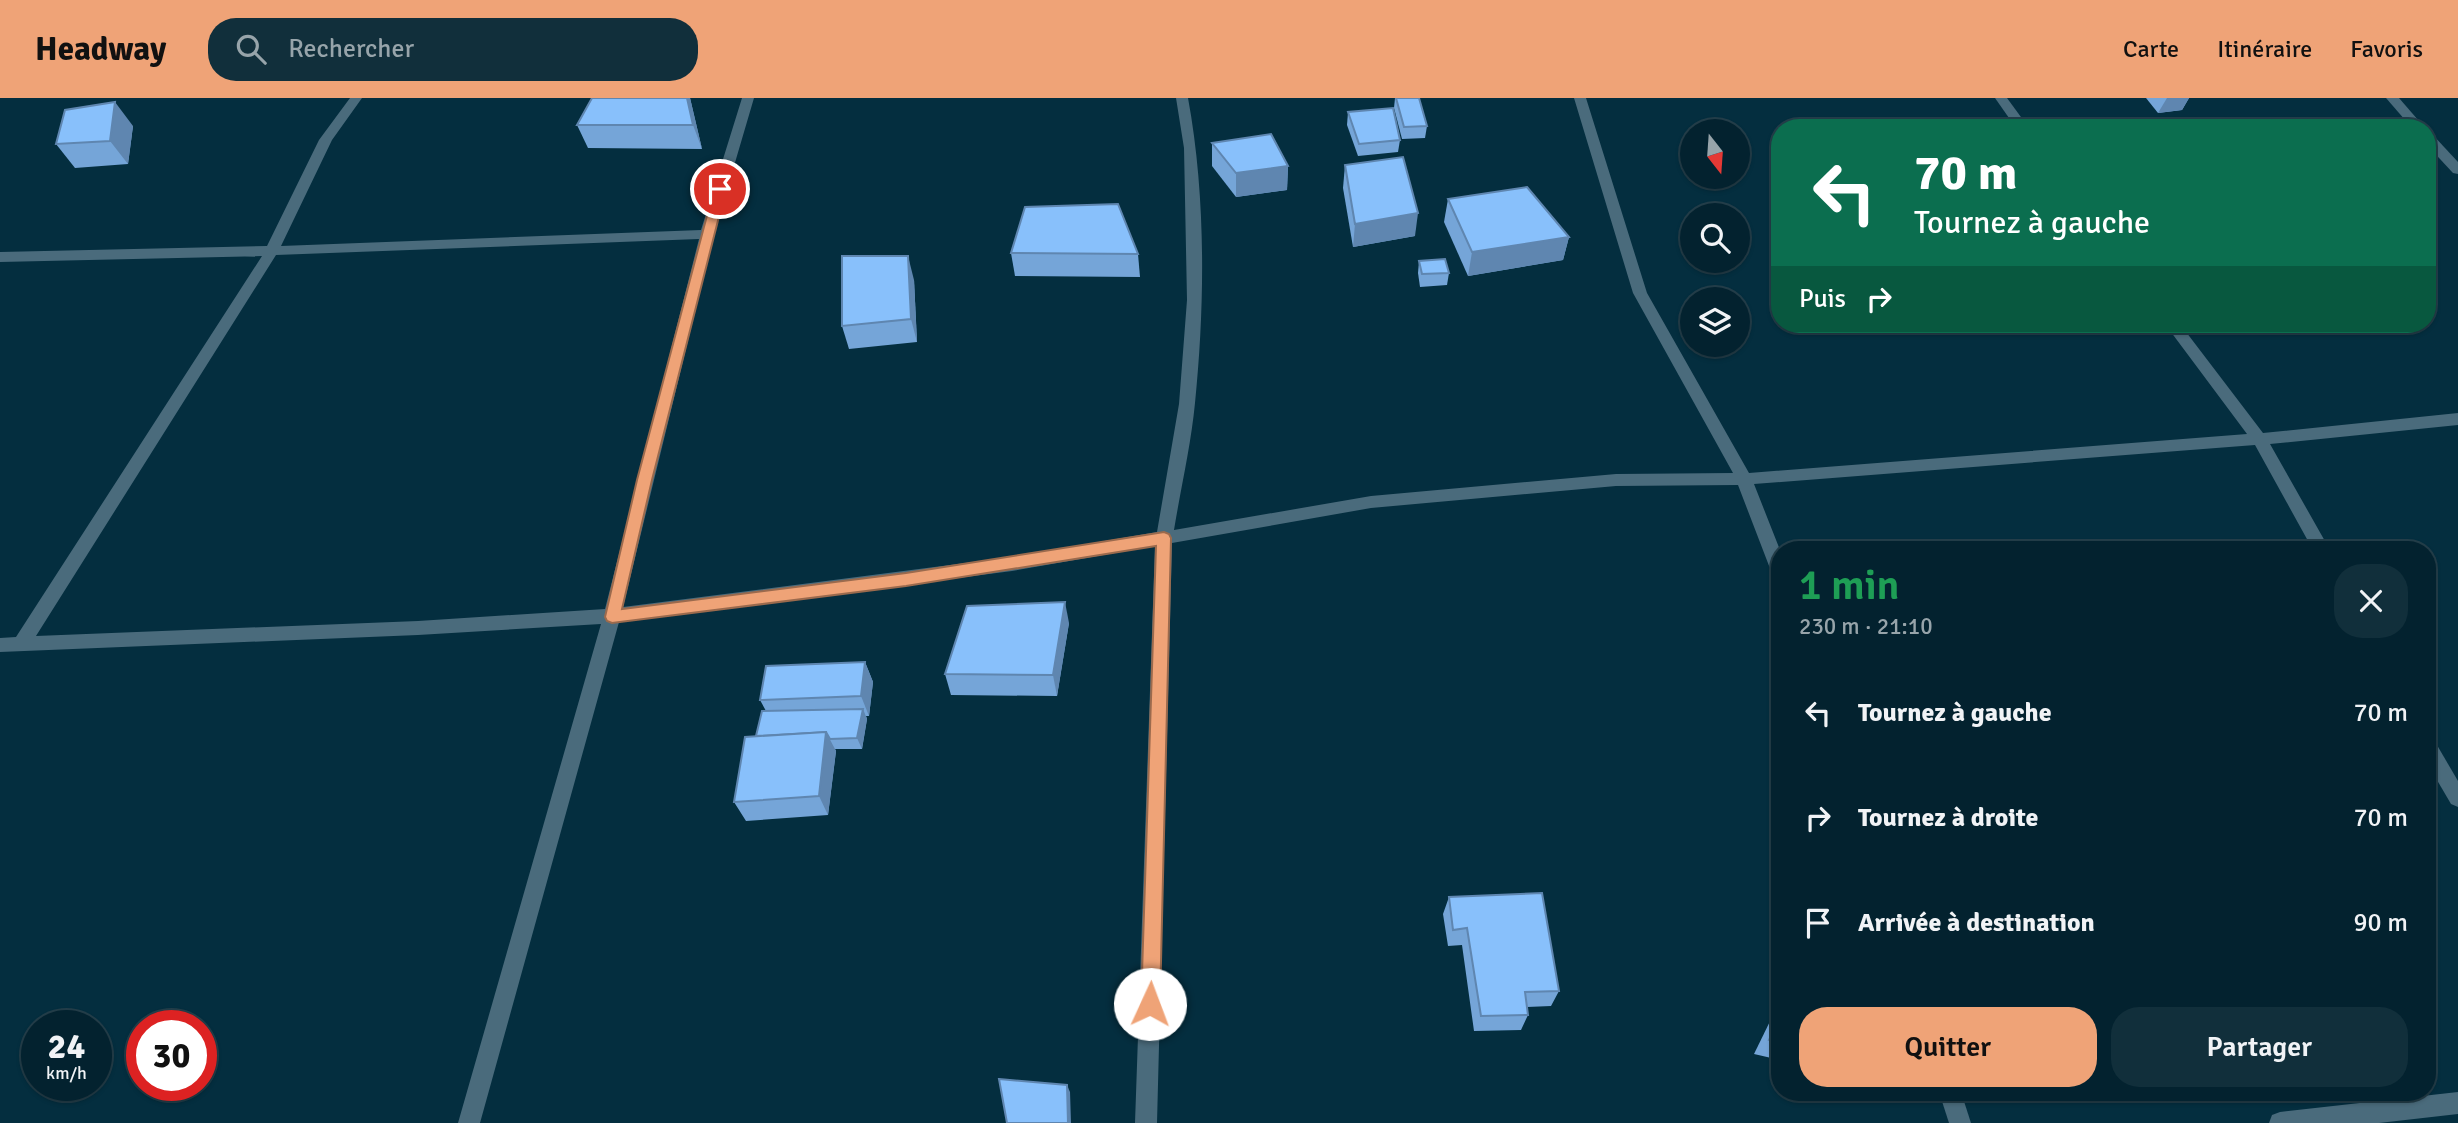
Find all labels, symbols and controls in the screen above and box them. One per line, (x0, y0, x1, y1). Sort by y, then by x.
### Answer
search box (208, 18, 698, 81)
text: Headway (35, 29, 166, 70)
icon: search (232, 30, 270, 68)
text: Rechercher (288, 33, 414, 65)
text: Carte (2123, 34, 2179, 64)
text: Itinéraire (2217, 34, 2312, 64)
text: Favoris (2350, 34, 2423, 64)
north arrow (1680, 119, 1750, 189)
map controls (1680, 119, 1750, 357)
text: 70 m (1914, 143, 2017, 203)
icon: left (1799, 147, 1890, 238)
pin (690, 159, 750, 219)
icon: arrive (701, 170, 739, 208)
button: search (1680, 203, 1750, 273)
text: Tournez à gauche (1914, 203, 2150, 242)
icon: right (1860, 280, 1898, 318)
text: Puis (1799, 283, 1846, 315)
button: layers (1680, 287, 1750, 357)
text: 1 min (1799, 560, 1900, 611)
button: close (2334, 564, 2408, 638)
text: 230 m · 21:10 (1799, 612, 1933, 641)
icon: left (1799, 694, 1837, 732)
text: Tournez à gauche (1858, 697, 2052, 729)
text: 70 m (2353, 697, 2408, 729)
icon: right (1799, 799, 1837, 837)
text: Tournez à droite (1858, 802, 2038, 834)
text: 70 m (2353, 802, 2408, 834)
icon: arrive (1799, 904, 1837, 942)
text: Arrivée à destination (1858, 907, 2095, 939)
text: 90 m (2353, 907, 2408, 939)
position arrow (1113, 967, 1187, 1041)
button: Quitter (1799, 1007, 2097, 1087)
button: Partager (2111, 1007, 2408, 1087)
speed limit sign: 30 (126, 1010, 217, 1101)
text: 24 (48, 1025, 85, 1068)
text: km/h (46, 1062, 87, 1084)

